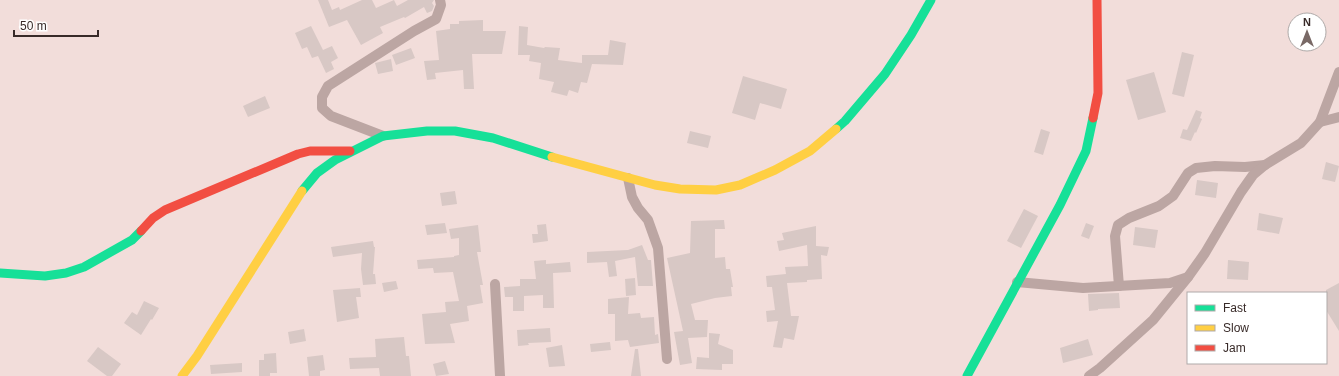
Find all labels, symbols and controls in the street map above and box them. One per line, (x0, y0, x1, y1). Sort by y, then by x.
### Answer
scale bar (14, 12, 98, 38)
north arrow (1287, 12, 1327, 52)
text: N (1303, 16, 1311, 28)
text: 50 m (20, 19, 47, 33)
legend (1187, 292, 1327, 364)
text: Fast (1223, 301, 1247, 315)
text: Slow (1223, 321, 1249, 335)
text: Jam (1223, 341, 1246, 355)

